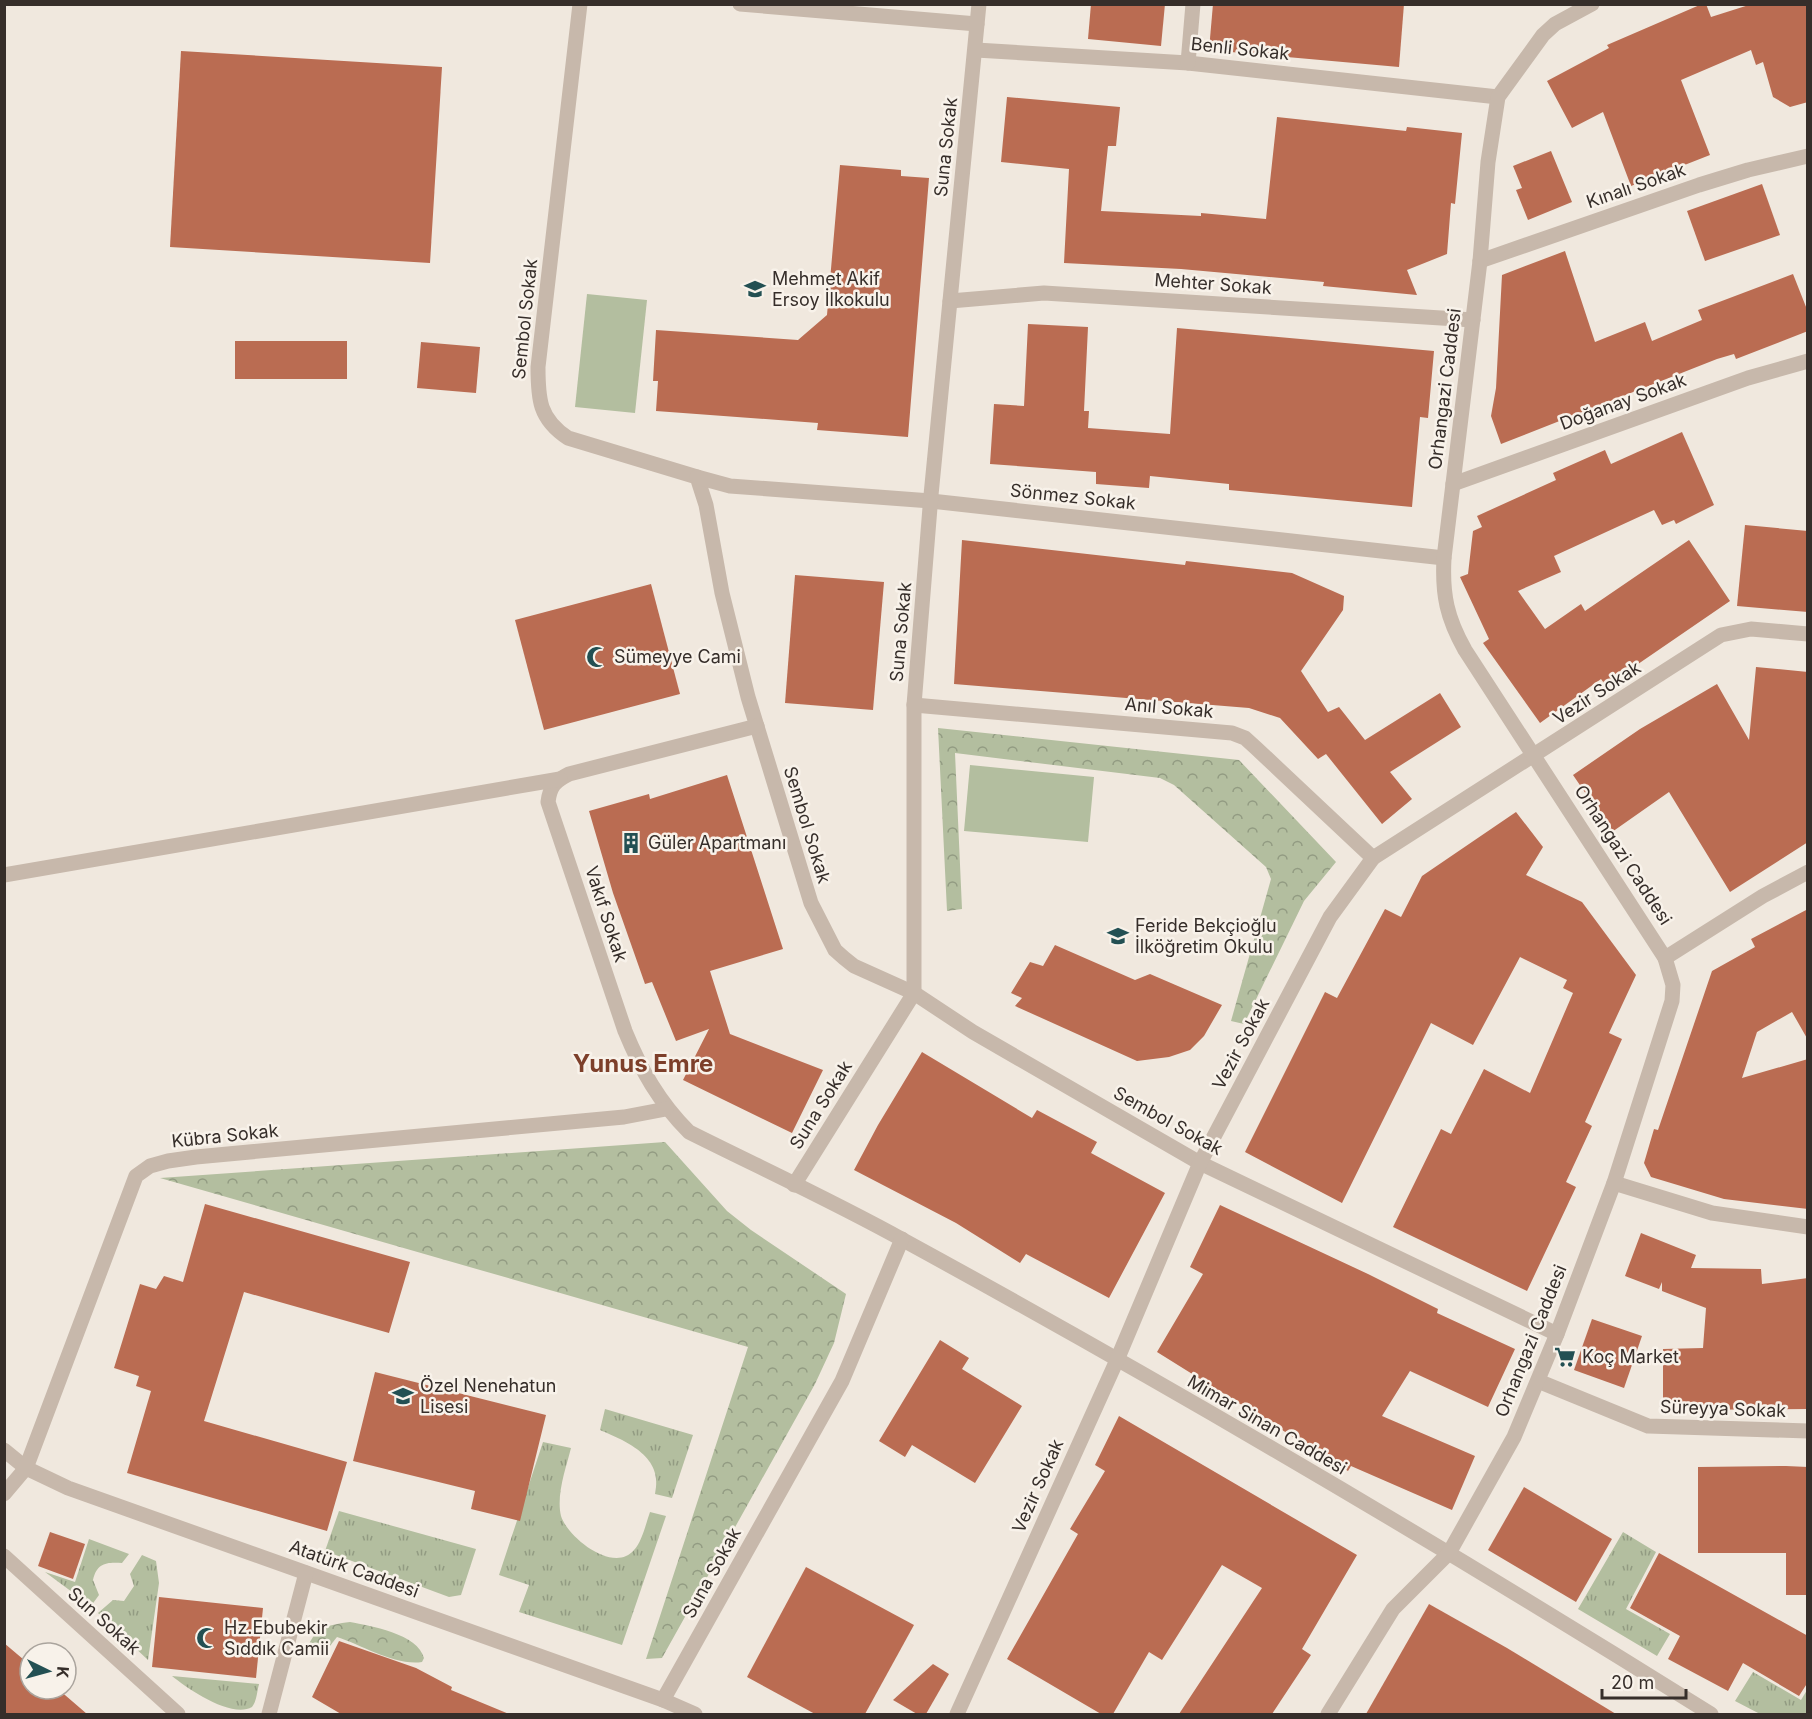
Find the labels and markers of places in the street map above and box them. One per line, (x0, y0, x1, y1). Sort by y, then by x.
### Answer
place label: Mehmet Akif Ersoy İlkokulu (772, 268, 890, 310)
school or university icon: Mehmet Akif Ersoy İlkokulu (743, 277, 767, 301)
mosque icon: Sümeyye Cami (585, 645, 609, 669)
place label: Sümeyye Cami (614, 646, 741, 667)
building icon: Güler Apartmanı (619, 831, 643, 855)
place label: Güler Apartmanı (648, 832, 786, 853)
place label: Feride Bekçioğlu İlköğretim Okulu (1135, 915, 1277, 957)
school or university icon: Feride Bekçioğlu İlköğretim Okulu (1106, 924, 1130, 948)
supermarket icon: Koç Market (1553, 1345, 1577, 1369)
place label: Koç Market (1582, 1346, 1679, 1367)
place label: Özel Nenehatun Lisesi (420, 1374, 556, 1417)
school or university icon: Özel Nenehatun Lisesi (391, 1384, 415, 1408)
place label: Hz.Ebubekir Sıddık Camii (224, 1617, 329, 1659)
mosque icon: Hz.Ebubekir Sıddık Camii (195, 1626, 219, 1650)

